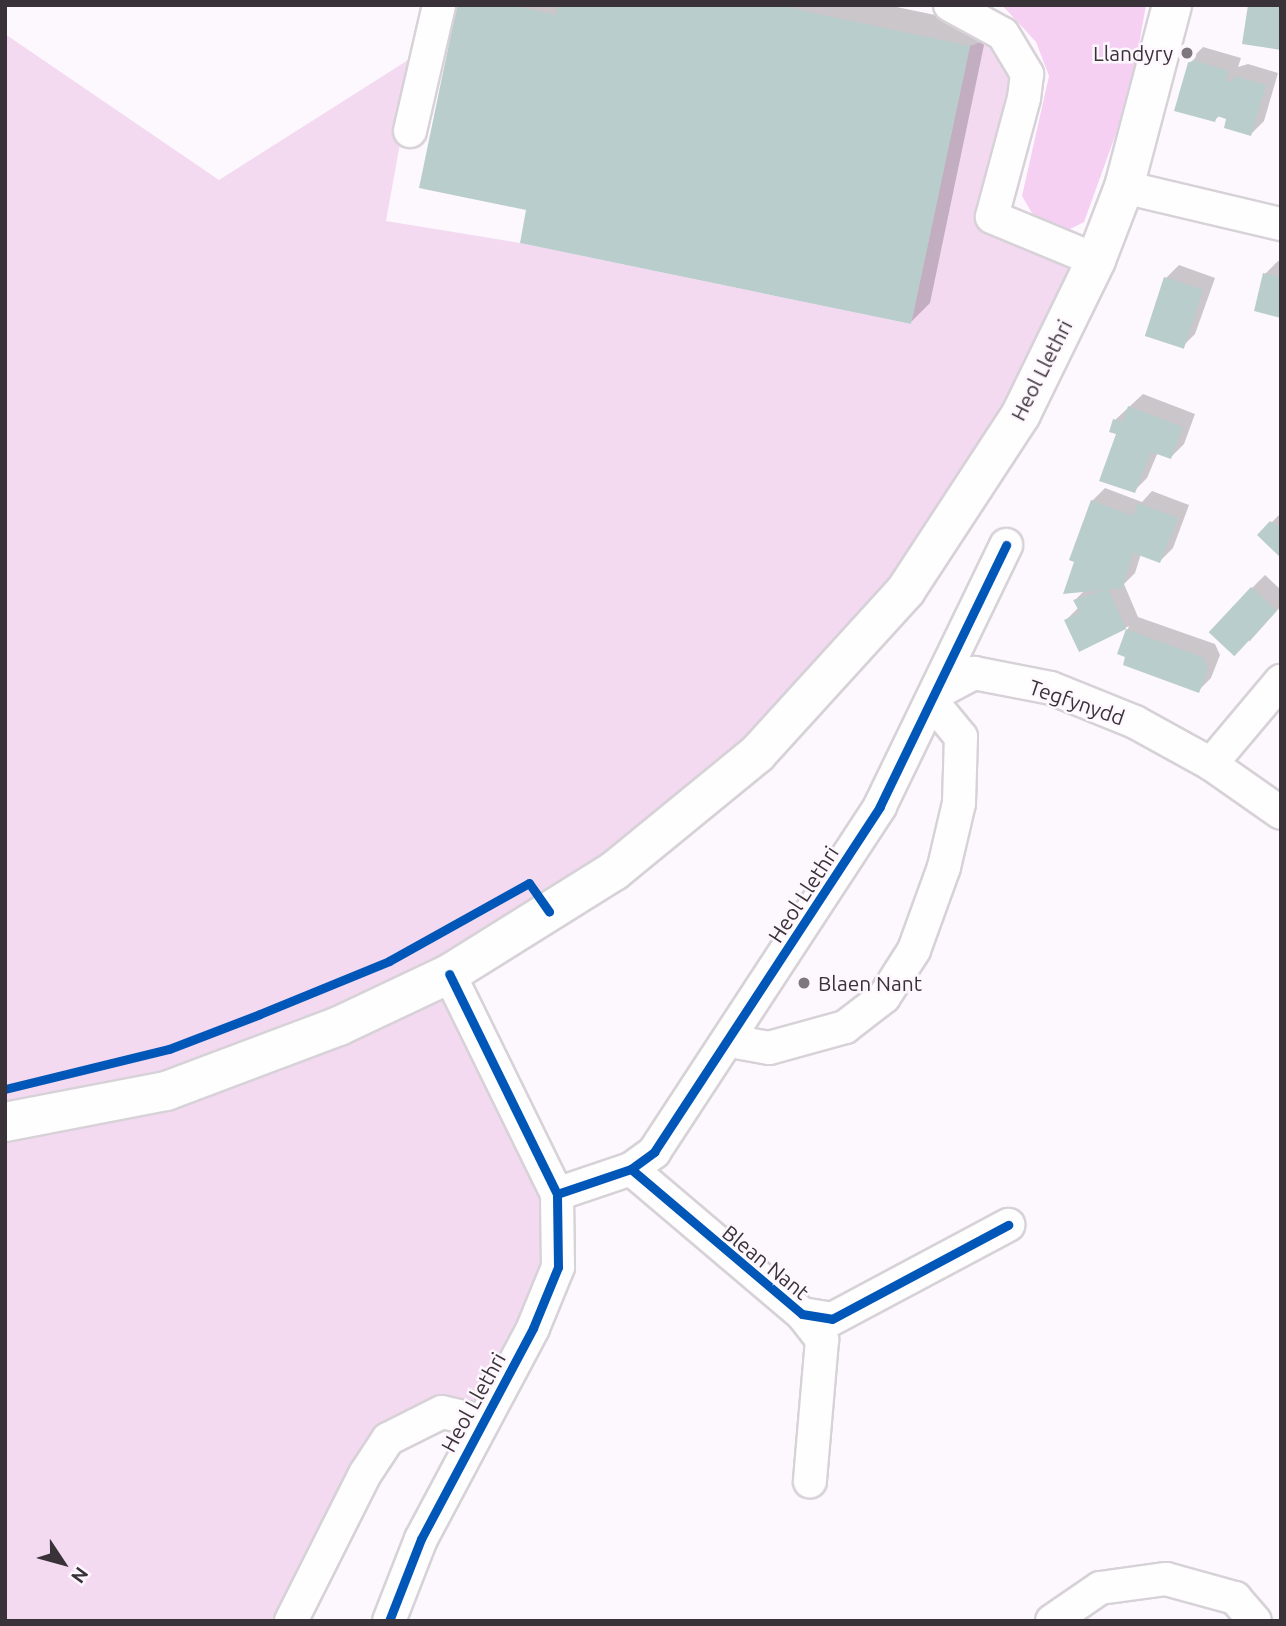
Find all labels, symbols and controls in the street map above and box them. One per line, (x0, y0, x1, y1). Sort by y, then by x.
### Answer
place label: Llandyry (1093, 40, 1173, 66)
marker: Llandyry (1179, 45, 1195, 61)
street label: Heol Llethri (1005, 315, 1077, 425)
street label: Tegfynydd (1026, 674, 1128, 730)
street label: Heol Llethri (763, 841, 843, 947)
place label: Blaen Nant (818, 970, 922, 996)
marker: Blaen Nant (796, 975, 812, 991)
street label: Blean Nant (718, 1219, 814, 1305)
street label: Heol Llethri (435, 1348, 511, 1456)
north arrow (28, 1528, 98, 1598)
text: N (67, 1563, 93, 1588)

